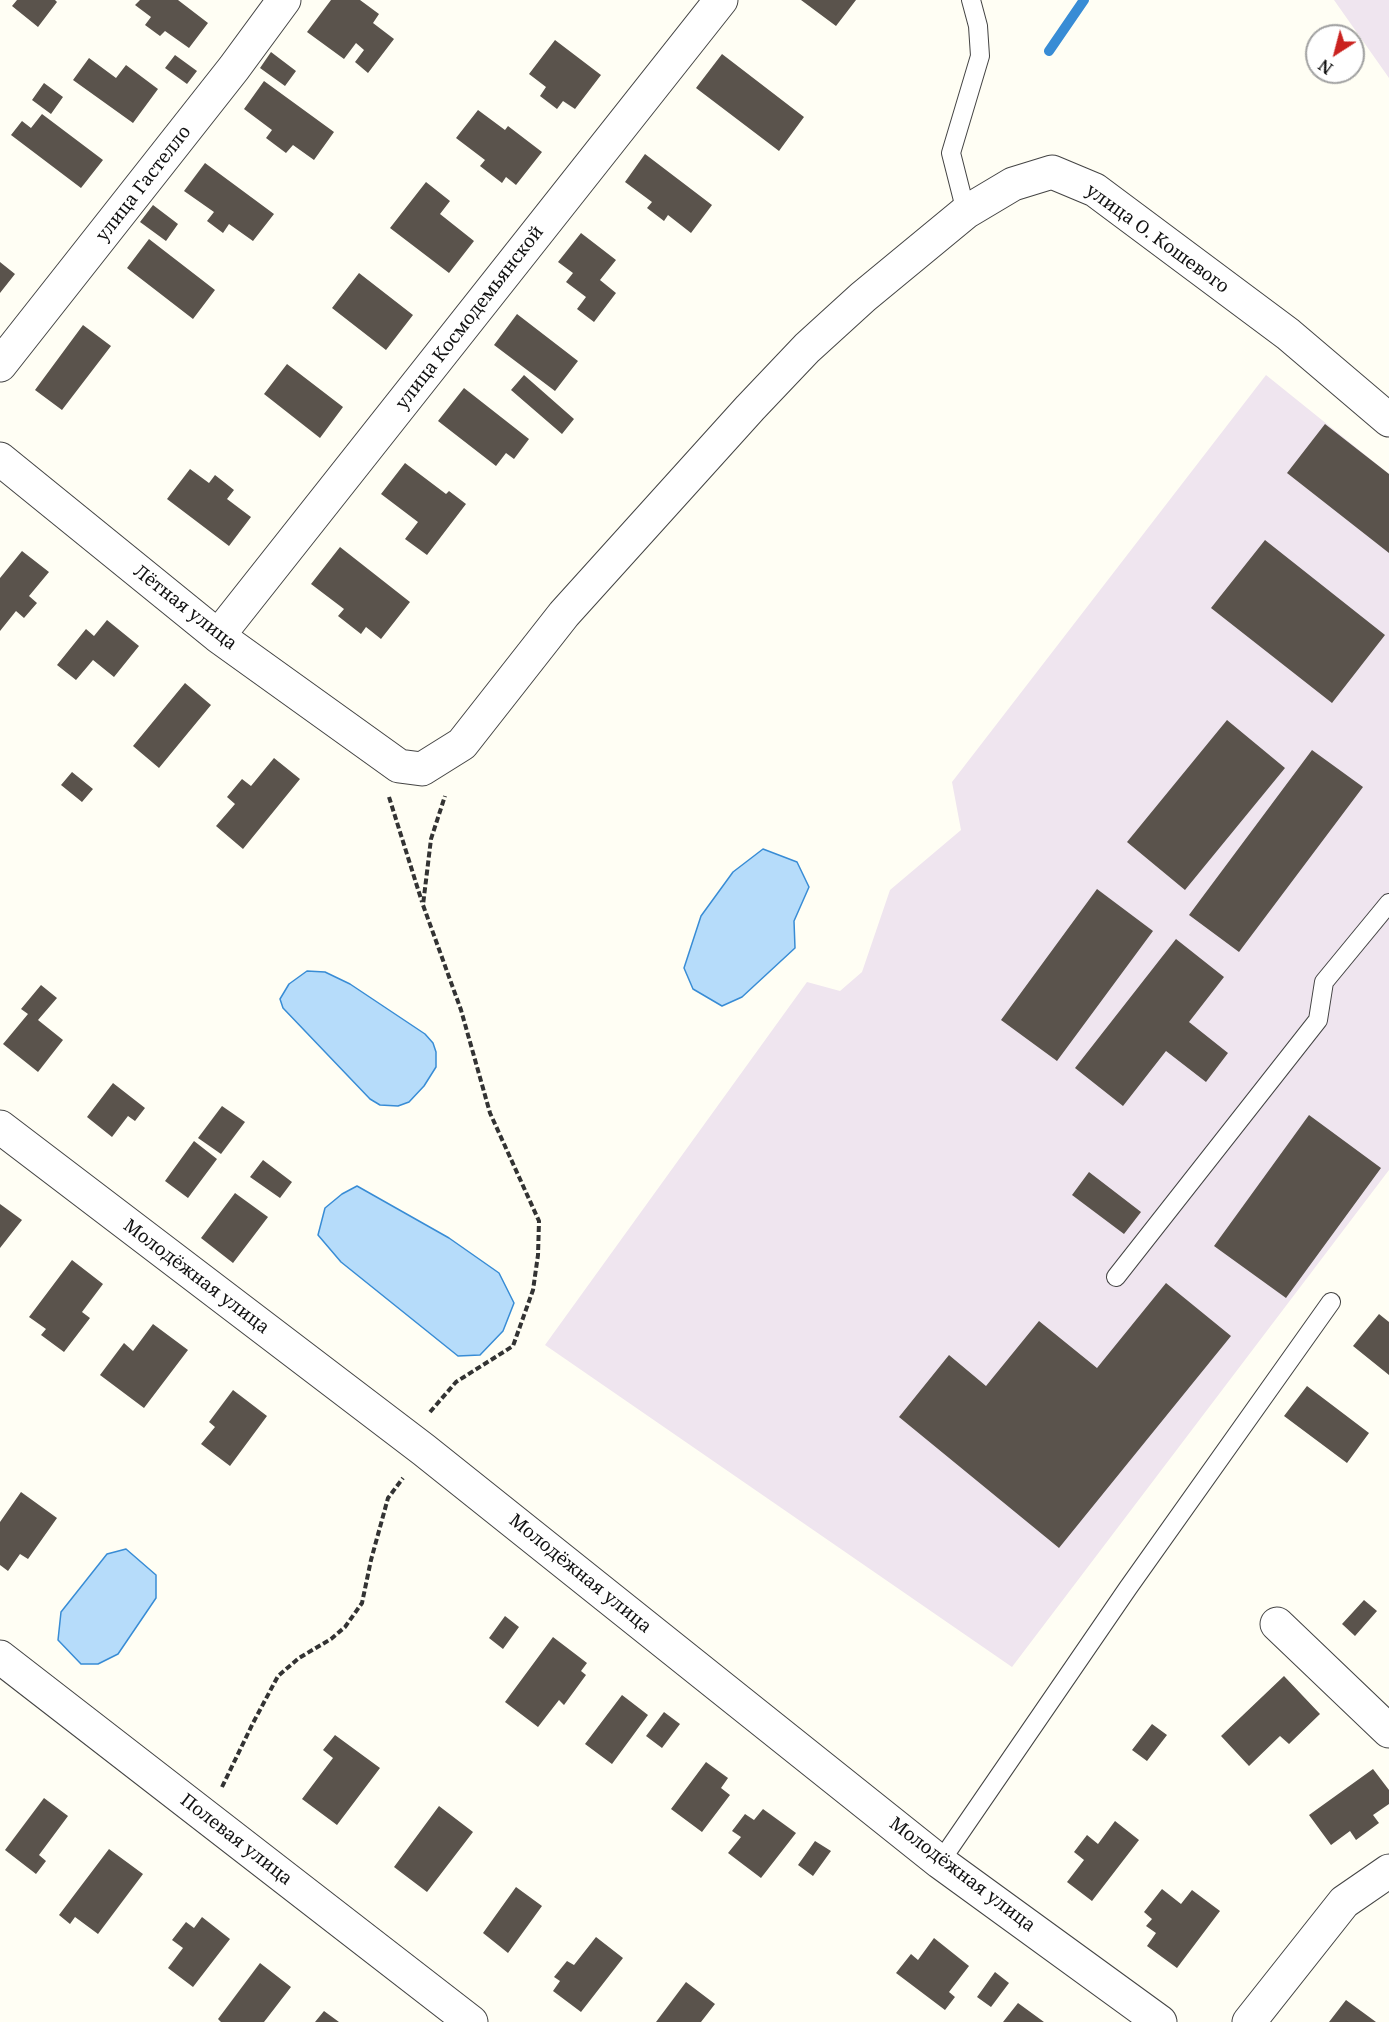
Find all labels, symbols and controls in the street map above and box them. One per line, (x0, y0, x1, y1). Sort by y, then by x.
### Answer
north arrow (1305, 24, 1365, 84)
text: N (1314, 54, 1337, 80)
street label: улица Гастелло (92, 122, 196, 246)
street label: улица О. Кошевого (1081, 180, 1233, 298)
street label: улица Космодемьянской (392, 222, 548, 414)
street label: Лётная улица (129, 561, 241, 655)
street label: Молодёжная улица (119, 1215, 273, 1339)
street label: Молодёжная улица (504, 1510, 656, 1638)
street label: Полевая улица (176, 1790, 296, 1890)
street label: Молодёжная улица (885, 1813, 1039, 1937)

